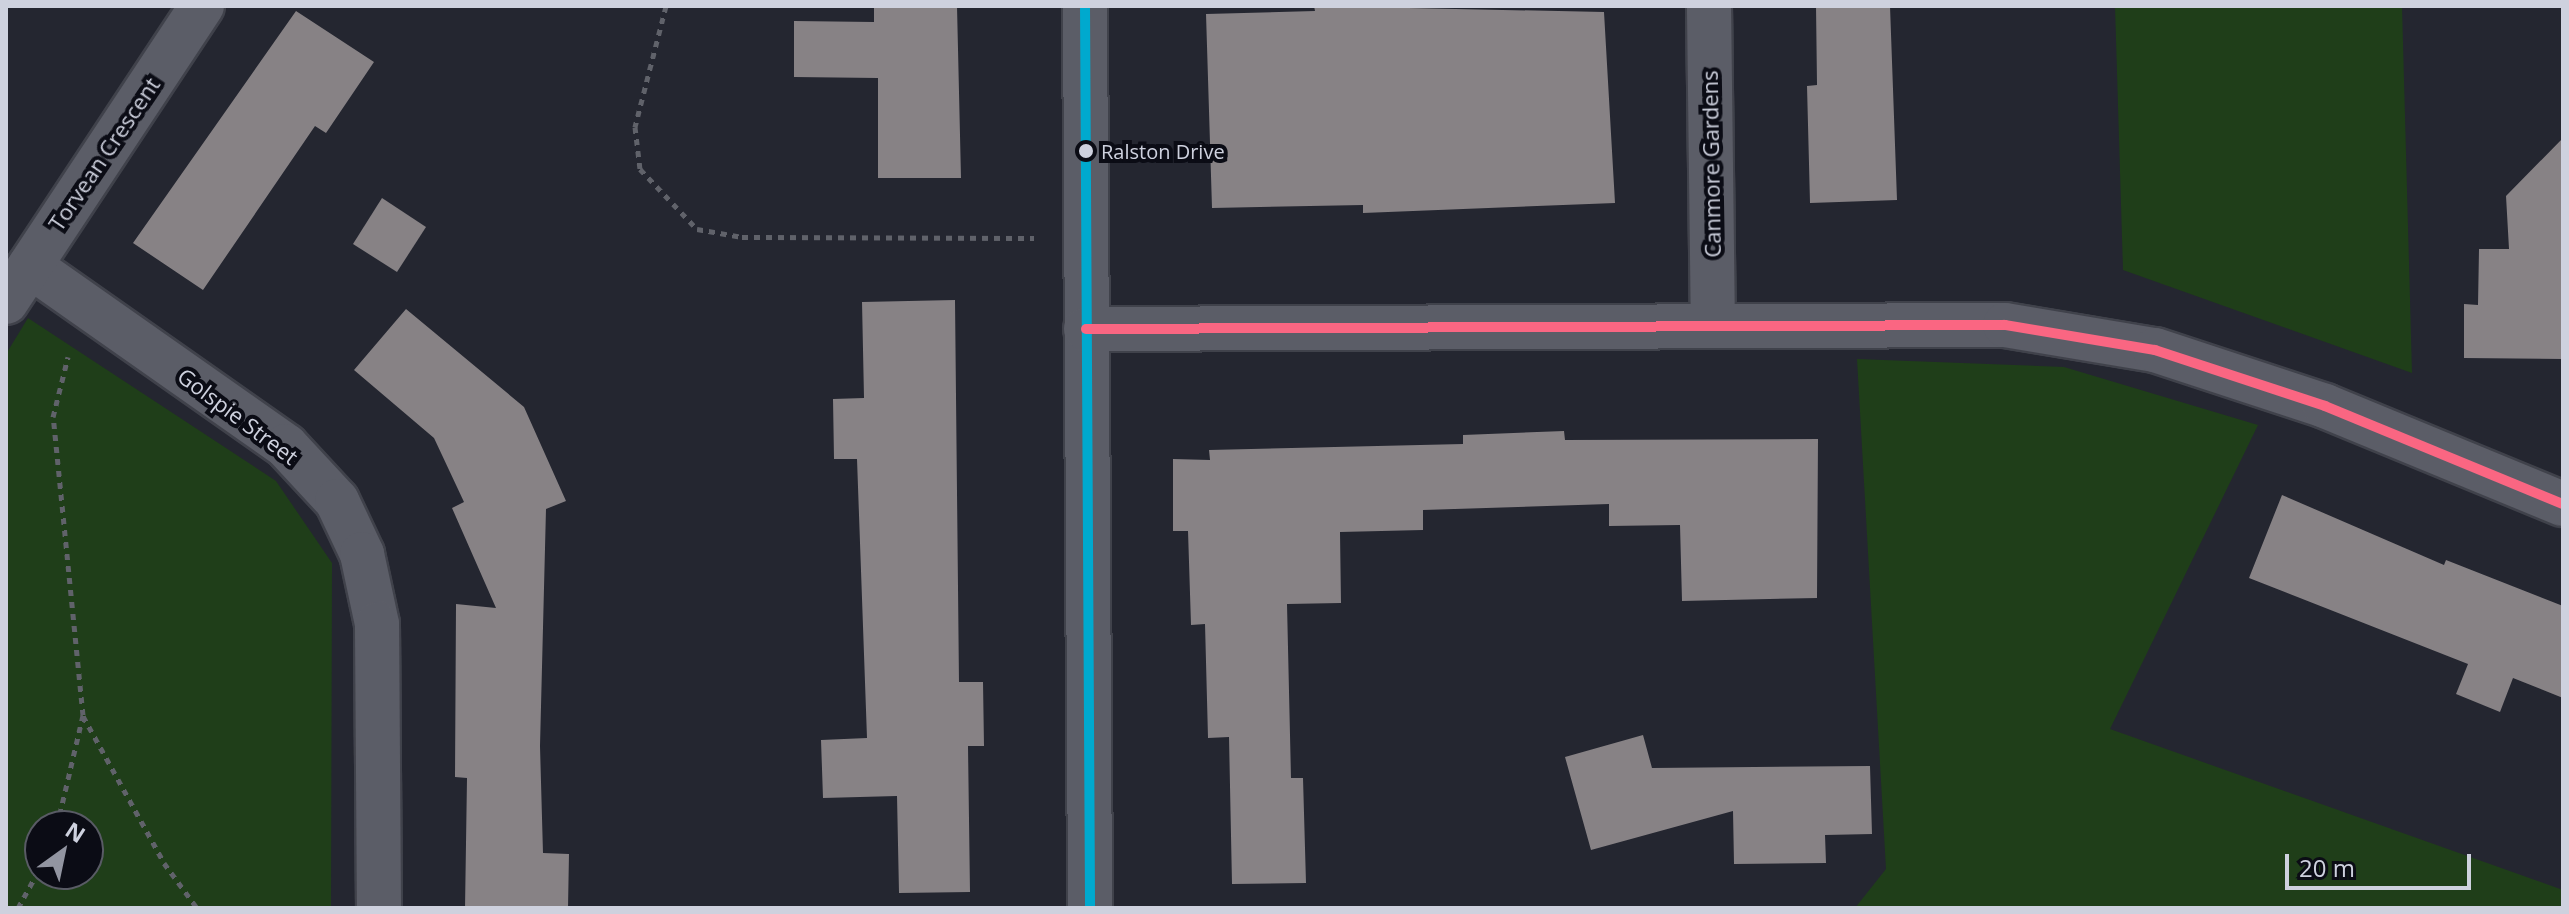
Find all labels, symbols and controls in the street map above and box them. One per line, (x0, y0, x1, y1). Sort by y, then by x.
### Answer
street label: Canmore Gardens (1696, 70, 1726, 258)
street label: Torvean Crescent (43, 72, 165, 236)
place label: Ralston Drive (1101, 139, 1225, 163)
marker: Ralston Drive (1078, 143, 1094, 159)
street label: Golspie Street (173, 362, 303, 470)
north arrow (24, 810, 104, 890)
text: N (60, 814, 92, 849)
scale bar (2289, 838, 2475, 888)
text: 20 m (2299, 851, 2355, 884)

